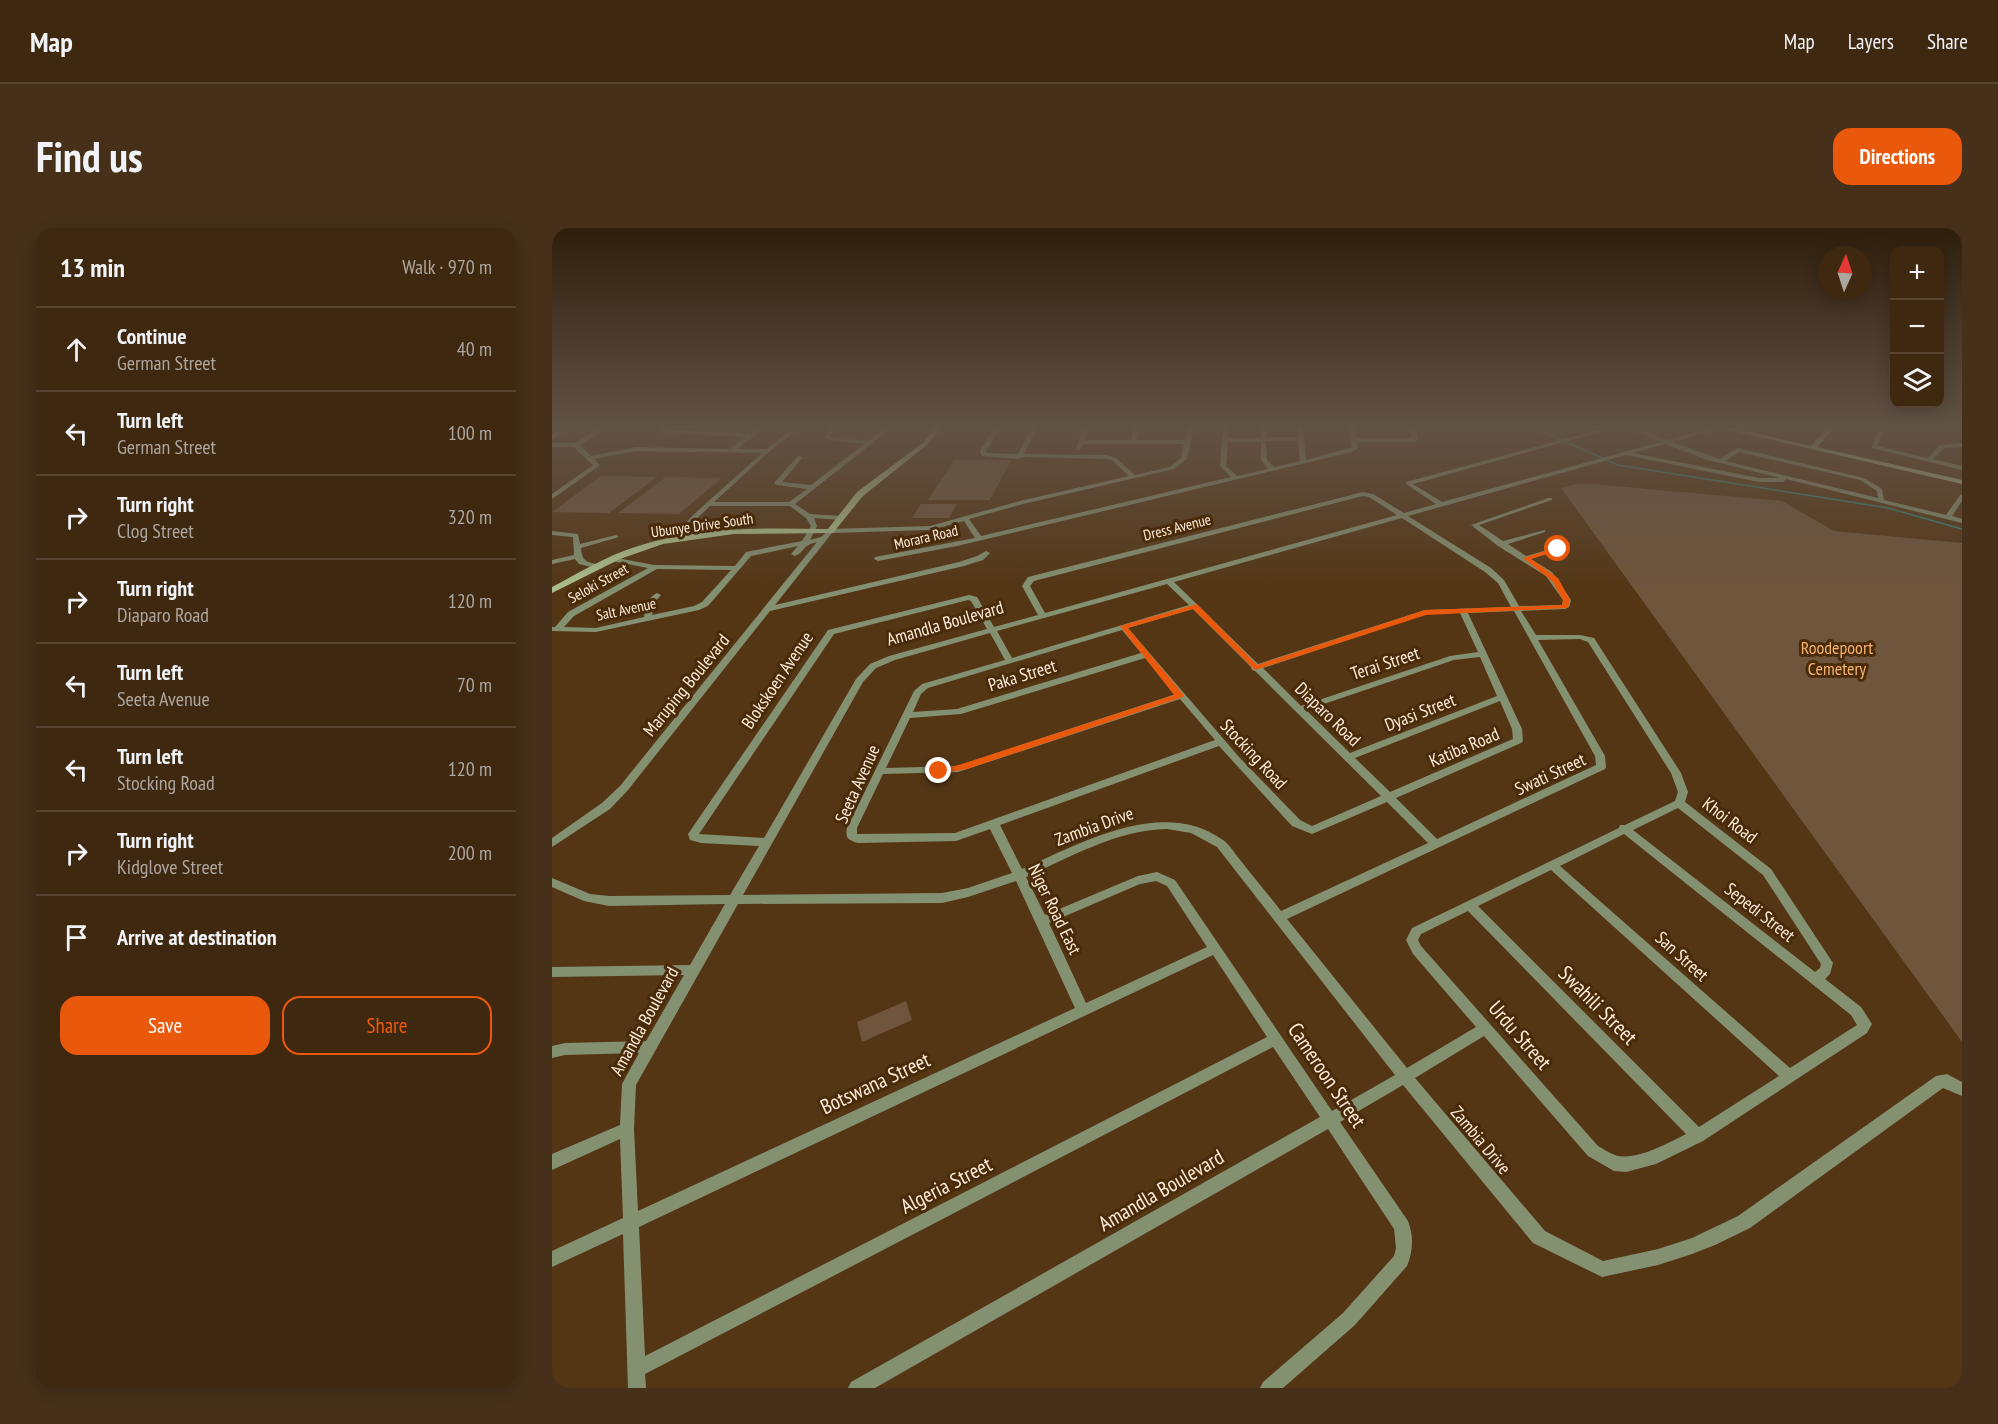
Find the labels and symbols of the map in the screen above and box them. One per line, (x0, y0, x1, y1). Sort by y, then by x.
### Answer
north arrow (1818, 246, 1872, 300)
street label: Ubunye Drive South (650, 508, 754, 542)
street label: Dress Avenue (1141, 509, 1213, 545)
street label: Morara Road (892, 520, 960, 554)
route start (1544, 535, 1570, 561)
street label: Seloki Street (565, 559, 631, 607)
street label: Salt Avenue (594, 593, 658, 625)
street label: Amandla Boulevard (884, 595, 1006, 651)
street label: Blokskoen Avenue (736, 627, 818, 733)
street label: Maruping Boulevard (638, 629, 734, 741)
park label: Roodepoort Cemetery (1801, 636, 1873, 680)
street label: Terai Street (1348, 641, 1422, 685)
street label: Paka Street (985, 654, 1059, 696)
street label: Diaparo Road (1290, 677, 1366, 751)
street label: Dyasi Street (1381, 688, 1459, 736)
street label: Stocking Road (1216, 714, 1292, 794)
street label: Katiba Road (1425, 722, 1503, 772)
street label: Seeta Avenue (830, 741, 884, 827)
street label: Swati Street (1511, 748, 1589, 800)
route end (925, 757, 951, 783)
street label: Khoi Road (1698, 792, 1762, 848)
street label: Zambia Drive (1052, 801, 1136, 851)
street label: Niger Road East (1023, 860, 1087, 958)
street label: Sepedi Street (1720, 877, 1800, 947)
street label: San Street (1651, 926, 1713, 986)
street label: Swahili Street (1553, 960, 1643, 1050)
street label: Amandla Boulevard (605, 963, 683, 1079)
street label: Urdu Street (1483, 995, 1558, 1075)
street label: Cameroon Street (1282, 1017, 1372, 1133)
street label: Botswana Street (816, 1046, 934, 1120)
street label: Zambia Drive (1446, 1101, 1516, 1179)
street label: Amandla Boulevard (1093, 1143, 1229, 1237)
street label: Algeria Street (896, 1150, 997, 1220)

